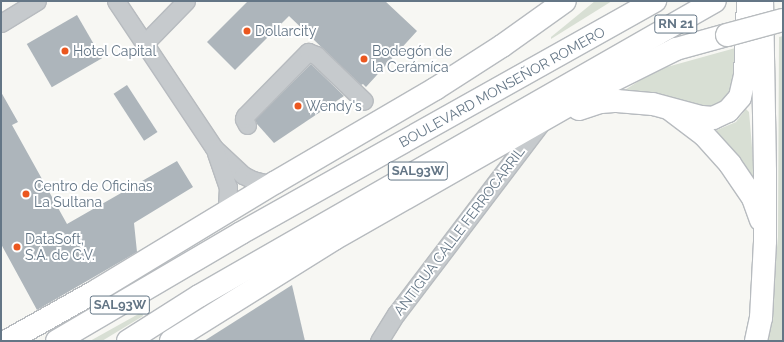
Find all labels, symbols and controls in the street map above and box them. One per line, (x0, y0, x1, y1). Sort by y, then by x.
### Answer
road number: RN 21 (654, 13, 698, 35)
place label: Dollarcity (255, 23, 316, 39)
street label: BOULEVARD MONSEÑOR ROMERO (396, 23, 608, 151)
marker: Dollarcity (242, 26, 252, 36)
place label: Hotel Capital (73, 43, 157, 59)
place label: Bodegón de la Cerámíca (372, 43, 452, 76)
marker: Hotel Capital (60, 46, 70, 56)
marker: Bodegón de la Cerámíca (359, 54, 369, 64)
place label: Wendy's (306, 98, 362, 114)
marker: Wendy's (293, 101, 303, 111)
street label: ANTIGUA CALLE FERROCARRIL (390, 143, 528, 319)
road number: SAL93W (387, 160, 449, 182)
place label: Centro de Oficinas La Sultana (34, 178, 153, 210)
marker: Centro de Oficinas La Sultana (21, 189, 31, 199)
place label: DataSoft, S.A. de C.V. (25, 231, 95, 264)
marker: DataSoft, S.A. de C.V. (12, 242, 22, 252)
road number: SAL93W (89, 294, 151, 316)

